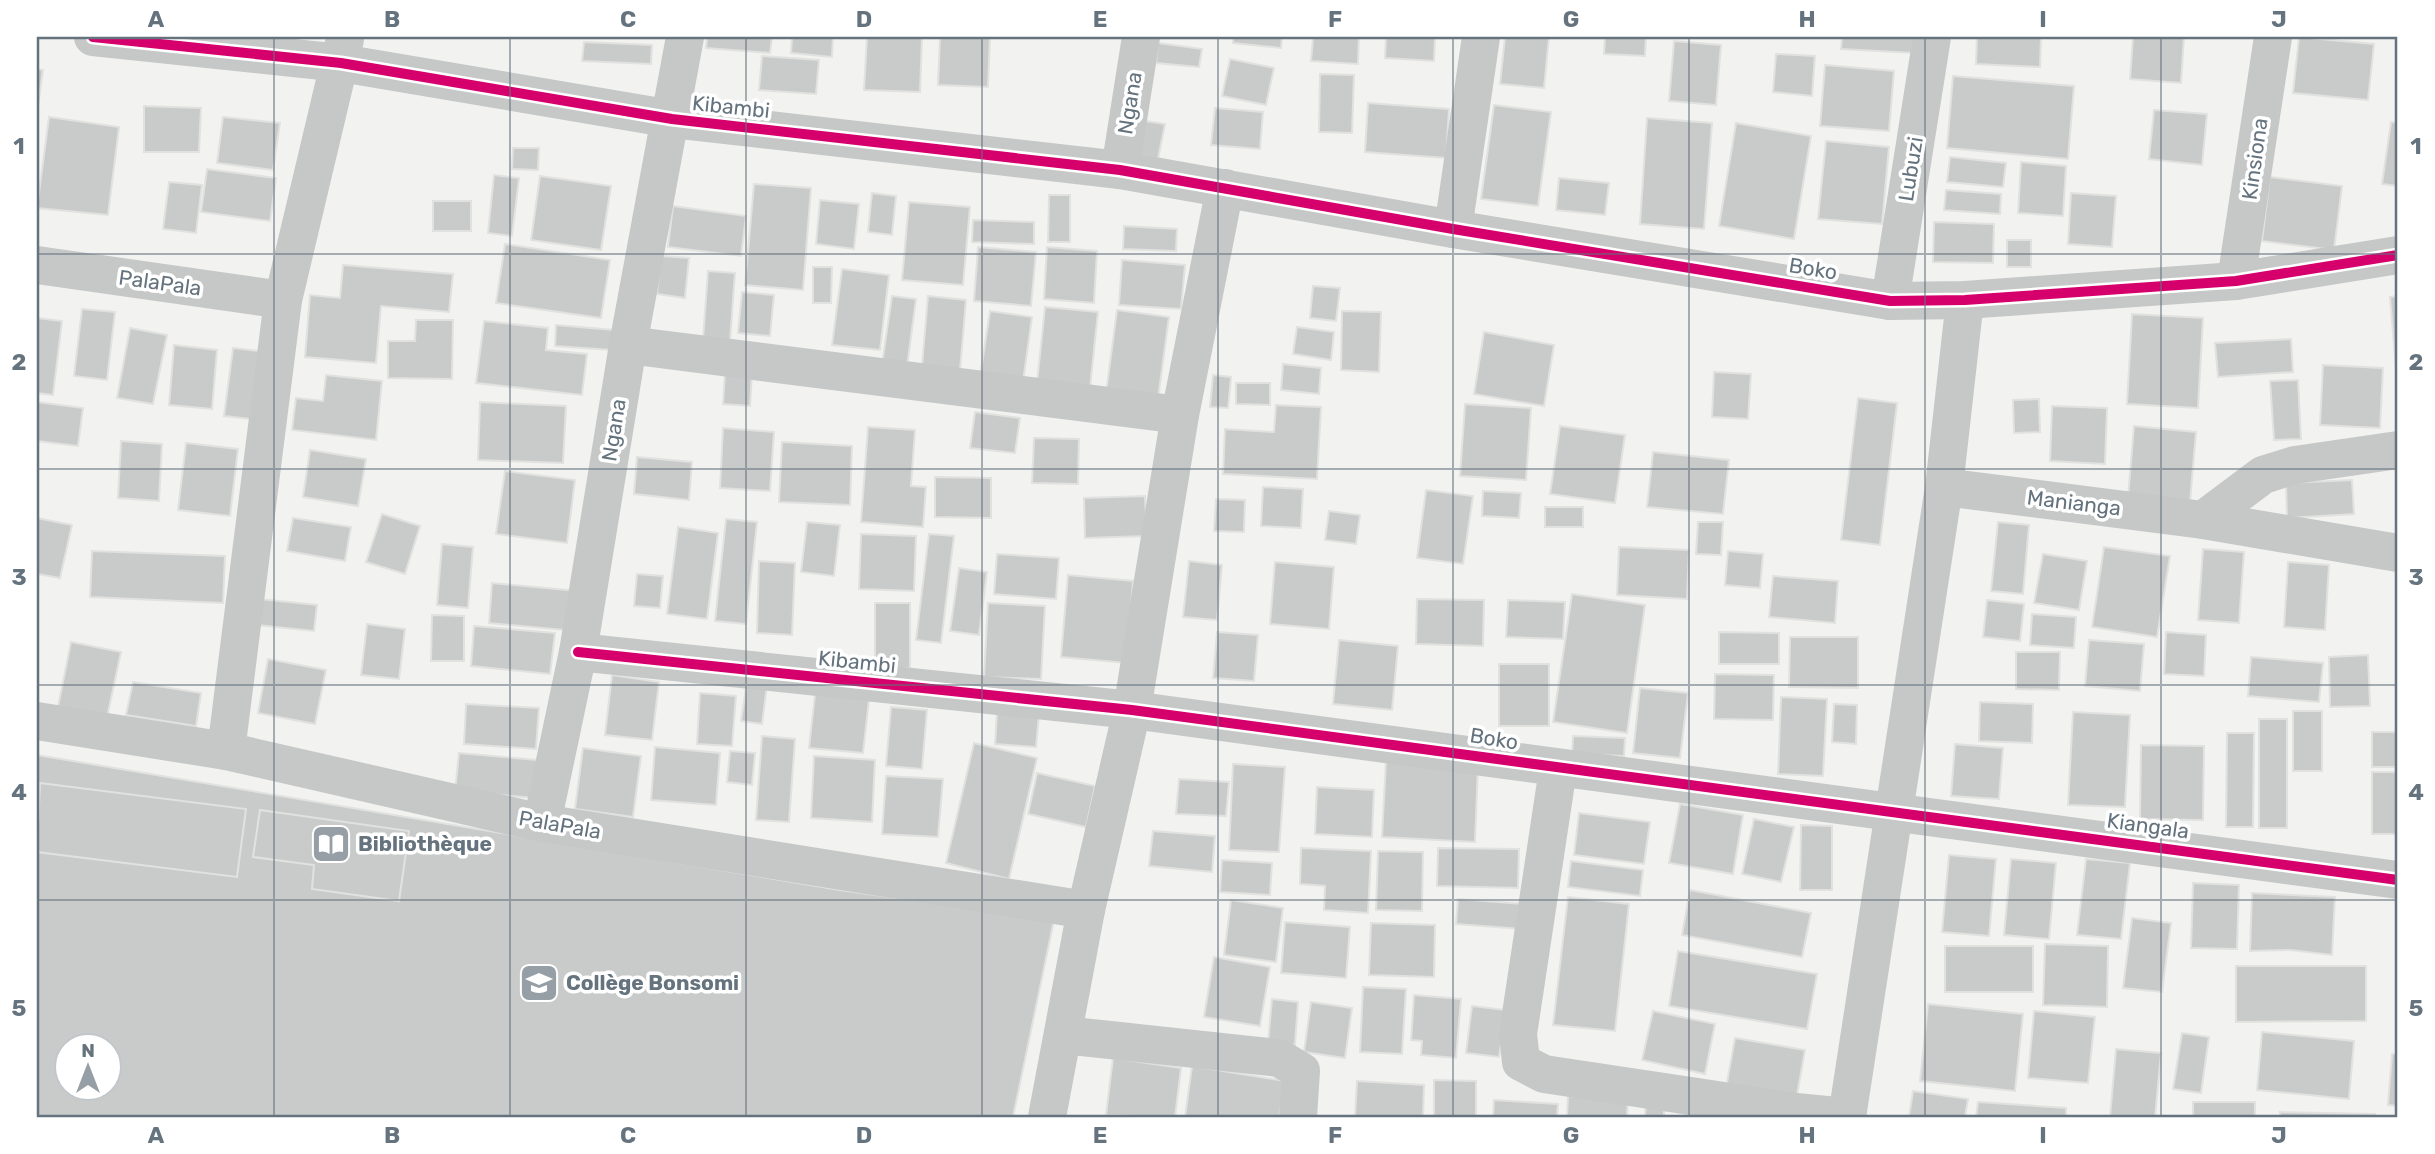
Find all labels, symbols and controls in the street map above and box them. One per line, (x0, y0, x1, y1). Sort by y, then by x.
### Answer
text: A (148, 5, 165, 33)
text: B (384, 5, 400, 33)
text: C (620, 5, 636, 33)
text: D (856, 5, 872, 33)
text: E (1093, 5, 1107, 33)
text: F (1328, 5, 1342, 33)
text: G (1563, 5, 1579, 33)
text: H (1798, 5, 1816, 33)
text: I (2039, 5, 2047, 33)
text: J (2271, 5, 2287, 33)
street label: Ngana (1112, 70, 1147, 136)
street label: Kibambi (691, 90, 771, 123)
street label: Kinsiona (2236, 116, 2273, 202)
text: 1 (13, 132, 25, 160)
text: 1 (2410, 132, 2422, 160)
street label: Lubuzi (1893, 135, 1928, 203)
street label: Boko (1787, 252, 1839, 285)
street label: PalaPala (117, 264, 203, 301)
text: 2 (12, 348, 26, 376)
text: 2 (2409, 348, 2423, 376)
street label: Ngana (596, 397, 631, 463)
street label: Manianga (2026, 484, 2122, 521)
text: 3 (11, 563, 27, 591)
text: 3 (2408, 563, 2424, 591)
street label: Kibambi (817, 645, 897, 678)
street label: Boko (1468, 722, 1520, 755)
text: 4 (11, 778, 27, 806)
text: 4 (2408, 778, 2424, 806)
street label: PalaPala (517, 805, 603, 844)
street label: Kiangala (2105, 807, 2191, 844)
library icon: Bibliothèque (310, 823, 352, 865)
place label: Bibliothèque (358, 831, 492, 856)
school or university icon: Collège Bonsomi (518, 962, 560, 1004)
place label: Collège Bonsomi (566, 970, 739, 995)
text: 5 (12, 994, 27, 1022)
text: 5 (2409, 994, 2424, 1022)
north arrow (52, 1032, 122, 1102)
text: N (81, 1039, 95, 1062)
text: A (148, 1121, 165, 1149)
text: B (384, 1121, 400, 1149)
text: C (620, 1121, 636, 1149)
text: D (856, 1121, 872, 1149)
text: E (1093, 1121, 1107, 1149)
text: F (1328, 1121, 1342, 1149)
text: G (1563, 1121, 1579, 1149)
text: H (1798, 1121, 1816, 1149)
text: I (2039, 1121, 2047, 1149)
text: J (2271, 1121, 2287, 1149)

